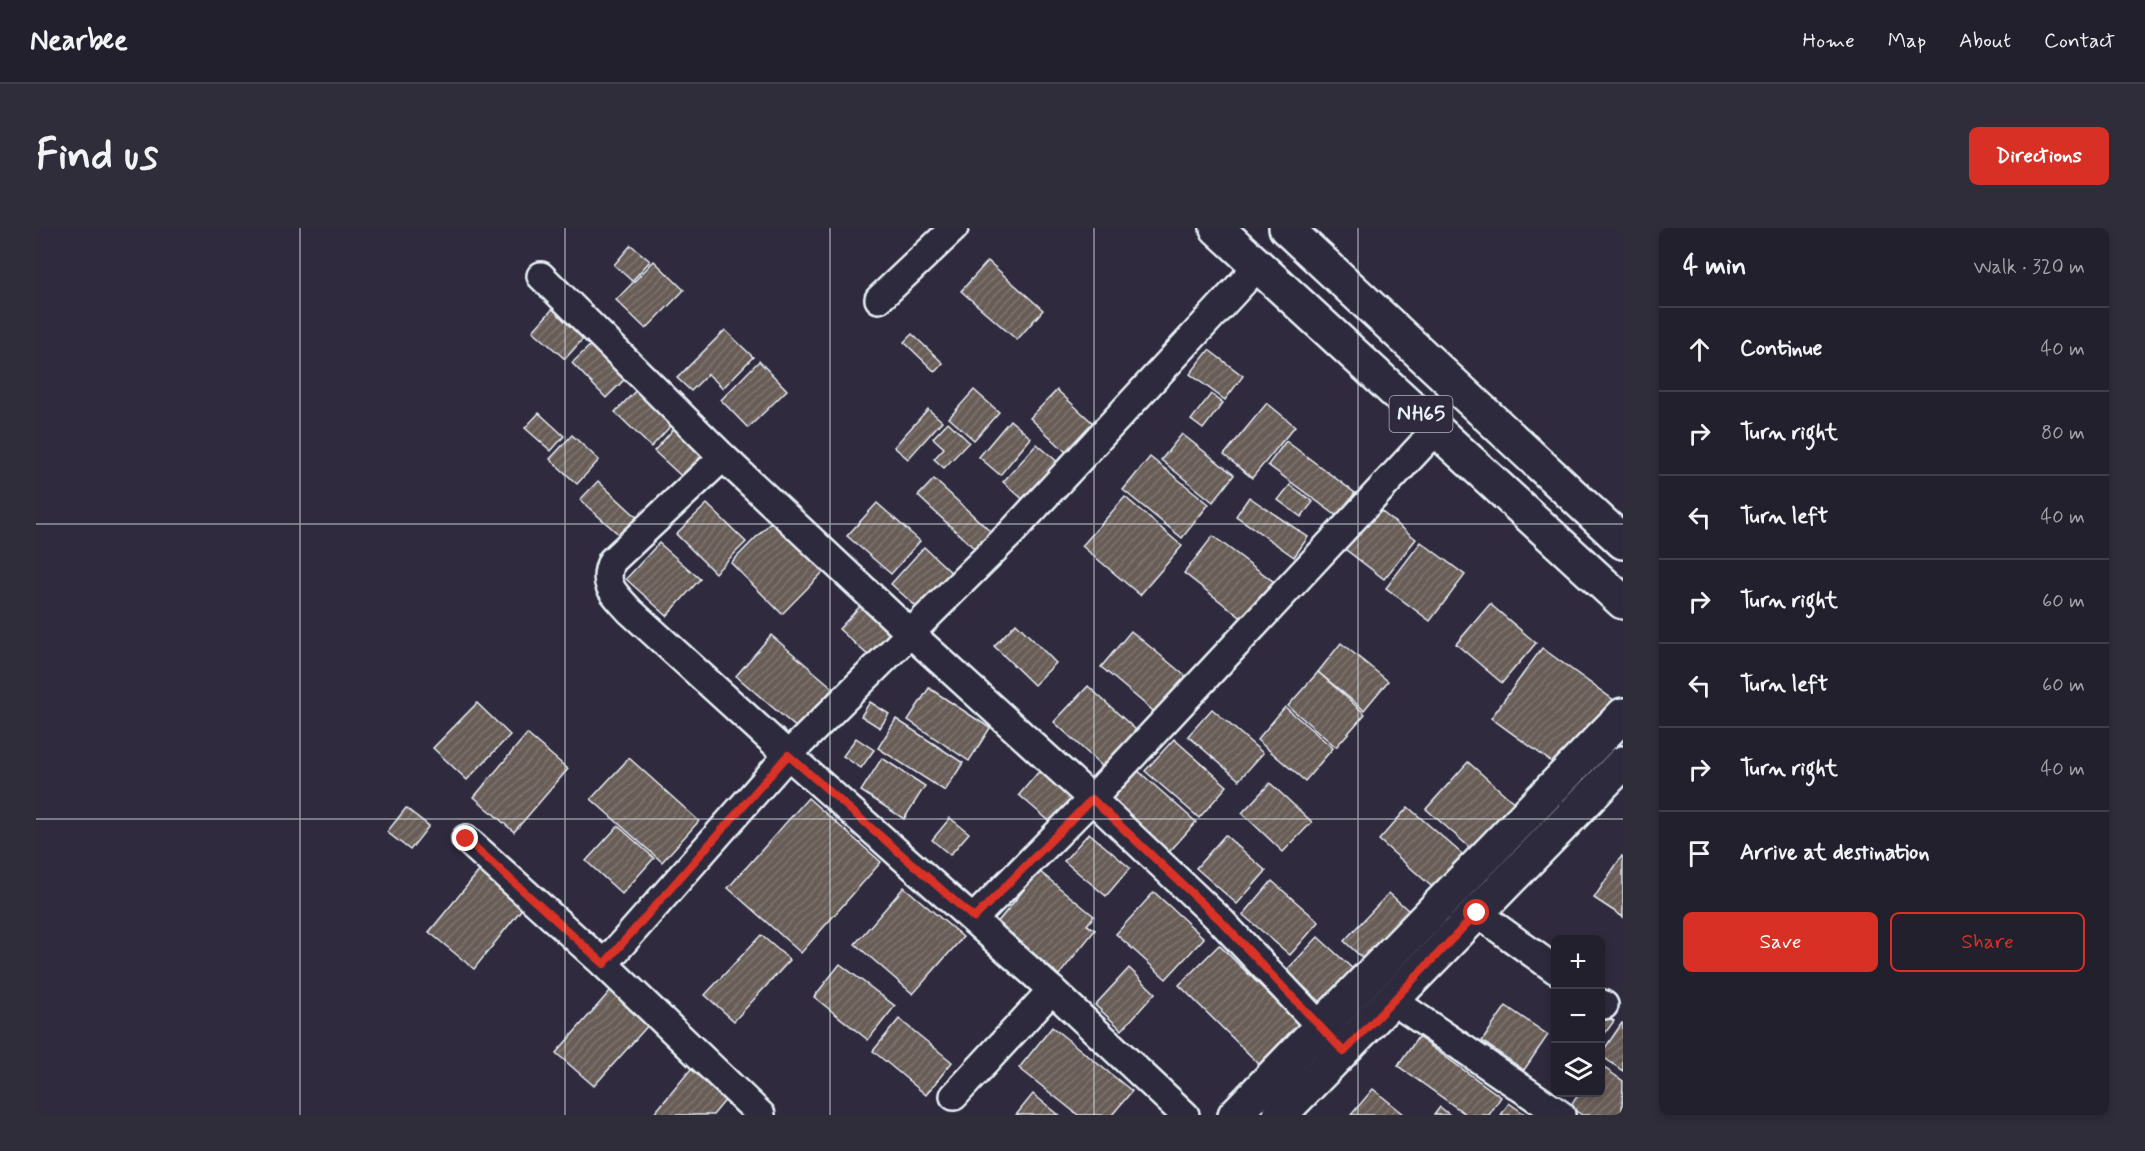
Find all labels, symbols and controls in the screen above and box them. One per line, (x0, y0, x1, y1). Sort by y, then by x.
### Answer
text: Nearbee (30, 23, 128, 60)
text: Home (1803, 27, 1855, 55)
text: Map (1888, 27, 1926, 55)
text: About (1959, 27, 2011, 55)
text: Contact (2044, 27, 2115, 55)
button: Directions (1969, 127, 2109, 185)
text: Find us (36, 129, 158, 184)
text: 4 min (1683, 250, 1746, 284)
text: Walk · 320 m (1973, 254, 2085, 281)
icon: ahead (1683, 333, 1716, 366)
text: Continue (1740, 335, 1822, 363)
text: 40 m (2041, 336, 2085, 363)
road number: NH65 (1390, 396, 1452, 432)
icon: right (1683, 417, 1716, 450)
text: Turn right (1740, 419, 1838, 447)
text: 80 m (2041, 420, 2085, 447)
icon: left (1683, 501, 1716, 534)
text: Turn left (1740, 503, 1828, 531)
text: 40 m (2041, 504, 2085, 531)
icon: right (1683, 585, 1716, 618)
text: Turn right (1740, 587, 1838, 615)
text: 60 m (2042, 588, 2085, 615)
icon: left (1683, 669, 1716, 702)
text: Turn left (1740, 671, 1828, 699)
text: 60 m (2042, 672, 2085, 699)
icon: right (1683, 753, 1716, 786)
text: Turn right (1740, 755, 1838, 783)
text: 40 m (2041, 756, 2085, 783)
route end (452, 825, 478, 851)
icon: arrive (1683, 837, 1716, 870)
text: Arrive at destination (1740, 839, 1930, 867)
route start (1463, 899, 1489, 925)
button: Save (1683, 912, 1878, 972)
button: Share (1890, 912, 2085, 972)
map controls (1551, 935, 1605, 1097)
button: + (1551, 935, 1605, 989)
button: − (1551, 989, 1605, 1043)
button: layers (1551, 1043, 1605, 1097)

